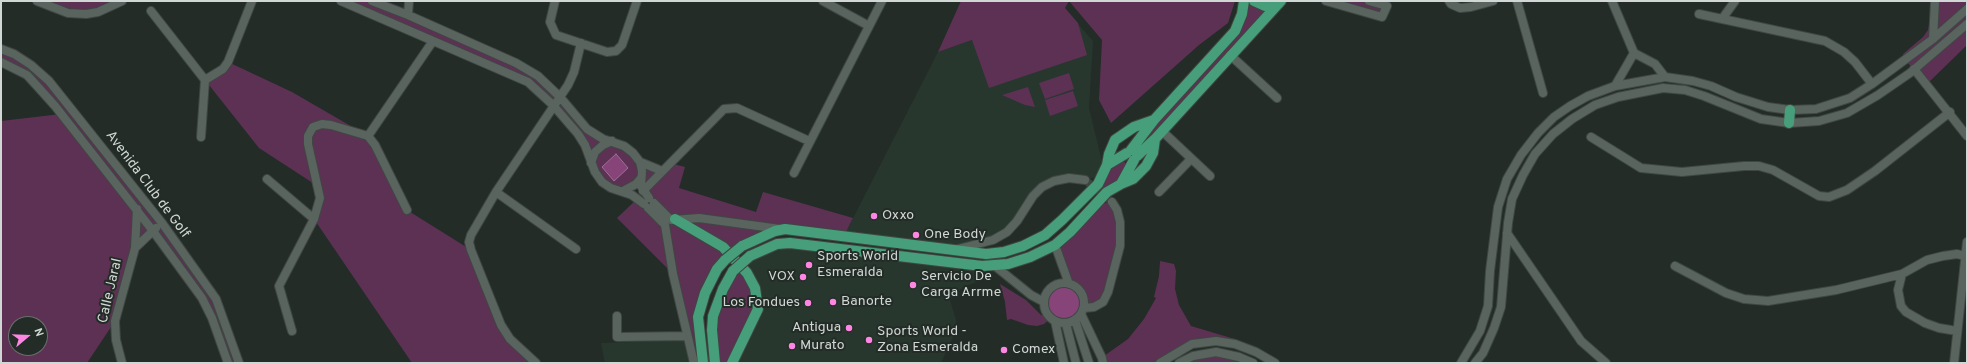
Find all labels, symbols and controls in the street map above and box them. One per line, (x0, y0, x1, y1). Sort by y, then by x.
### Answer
street label: Avenida Club de Golf (101, 128, 193, 242)
place label: Oxxo (882, 208, 914, 224)
marker: Oxxo (869, 211, 879, 221)
place label: One Body (924, 227, 986, 243)
marker: One Body (911, 230, 921, 240)
place label: Sports World Esmeralda (817, 249, 898, 282)
street label: Calle Jaral (95, 257, 127, 325)
marker: Sports World Esmeralda (804, 260, 814, 270)
place label: VOX (768, 269, 795, 285)
place label: Servicio De Carga Arrme (921, 269, 1001, 302)
marker: VOX (798, 272, 808, 282)
marker: Servicio De Carga Arrme (908, 280, 918, 290)
place label: Banorte (841, 294, 892, 310)
place label: Los Fondues (722, 295, 800, 311)
marker: Banorte (828, 297, 838, 307)
marker: Los Fondues (803, 298, 813, 308)
north arrow (8, 316, 48, 356)
place label: Antigua (792, 320, 841, 336)
marker: Antigua (844, 323, 854, 333)
place label: Sports World - Zona Esmeralda (877, 324, 978, 356)
text: N (30, 326, 46, 338)
marker: Sports World - Zona Esmeralda (864, 335, 874, 345)
place label: Murato (800, 338, 845, 354)
marker: Murato (787, 341, 797, 351)
place label: Comex (1012, 342, 1055, 358)
marker: Comex (999, 345, 1009, 355)

